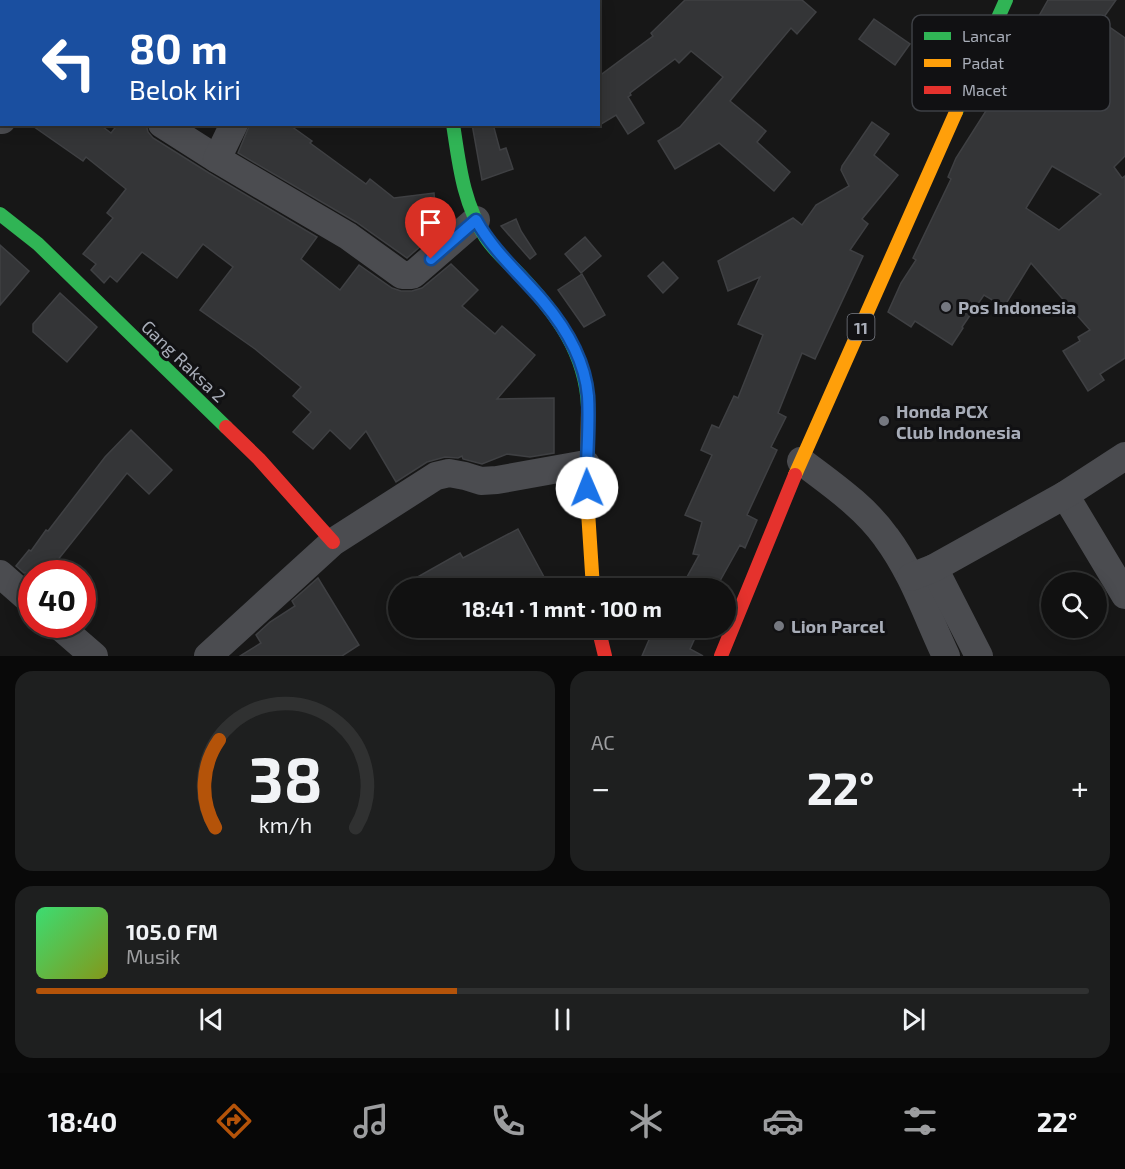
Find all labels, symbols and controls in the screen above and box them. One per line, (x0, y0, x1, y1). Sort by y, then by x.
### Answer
legend (912, 15, 1110, 111)
text: 80 m (129, 22, 228, 72)
icon: left (30, 24, 108, 102)
text: Lancar (962, 26, 1012, 45)
text: Padat (962, 53, 1004, 72)
text: Belok kiri (129, 73, 241, 105)
text: Macet (962, 80, 1007, 99)
pin (405, 197, 456, 259)
icon: arrive (414, 206, 447, 239)
place label: Pos Indonesia (958, 296, 1076, 318)
marker: Pos Indonesia (939, 300, 953, 314)
road number: 11 (848, 314, 874, 340)
street label: Gang Raksa 2 (137, 315, 231, 407)
place label: Honda PCX Club Indonesia (896, 400, 1021, 443)
marker: Honda PCX Club Indonesia (877, 414, 891, 428)
position arrow (555, 456, 619, 520)
speed limit sign: 40 (18, 560, 96, 638)
map controls (1041, 572, 1107, 638)
button: search (1041, 572, 1107, 638)
text: 18:41 · 1 mnt · 100 m (462, 595, 662, 621)
place label: Lion Parcel (791, 615, 885, 637)
marker: Lion Parcel (772, 619, 786, 633)
text: AC (591, 730, 615, 754)
text: 38 (248, 740, 322, 815)
text: 22° (807, 760, 874, 814)
text: − (591, 767, 610, 807)
text: + (1071, 767, 1089, 807)
text: km/h (258, 812, 312, 837)
text: 105.0 FM (126, 918, 218, 944)
text: Musik (126, 944, 180, 968)
icon: previous (195, 1003, 228, 1036)
icon: pause (546, 1003, 579, 1036)
icon: next (897, 1003, 930, 1036)
icon: directions (213, 1100, 255, 1142)
icon: music (350, 1100, 392, 1142)
icon: phone (487, 1100, 529, 1142)
icon: climate (625, 1100, 667, 1142)
icon: car (762, 1100, 804, 1142)
icon: filters (899, 1100, 941, 1142)
text: 18:40 (48, 1105, 117, 1137)
text: 22° (1037, 1105, 1077, 1137)

